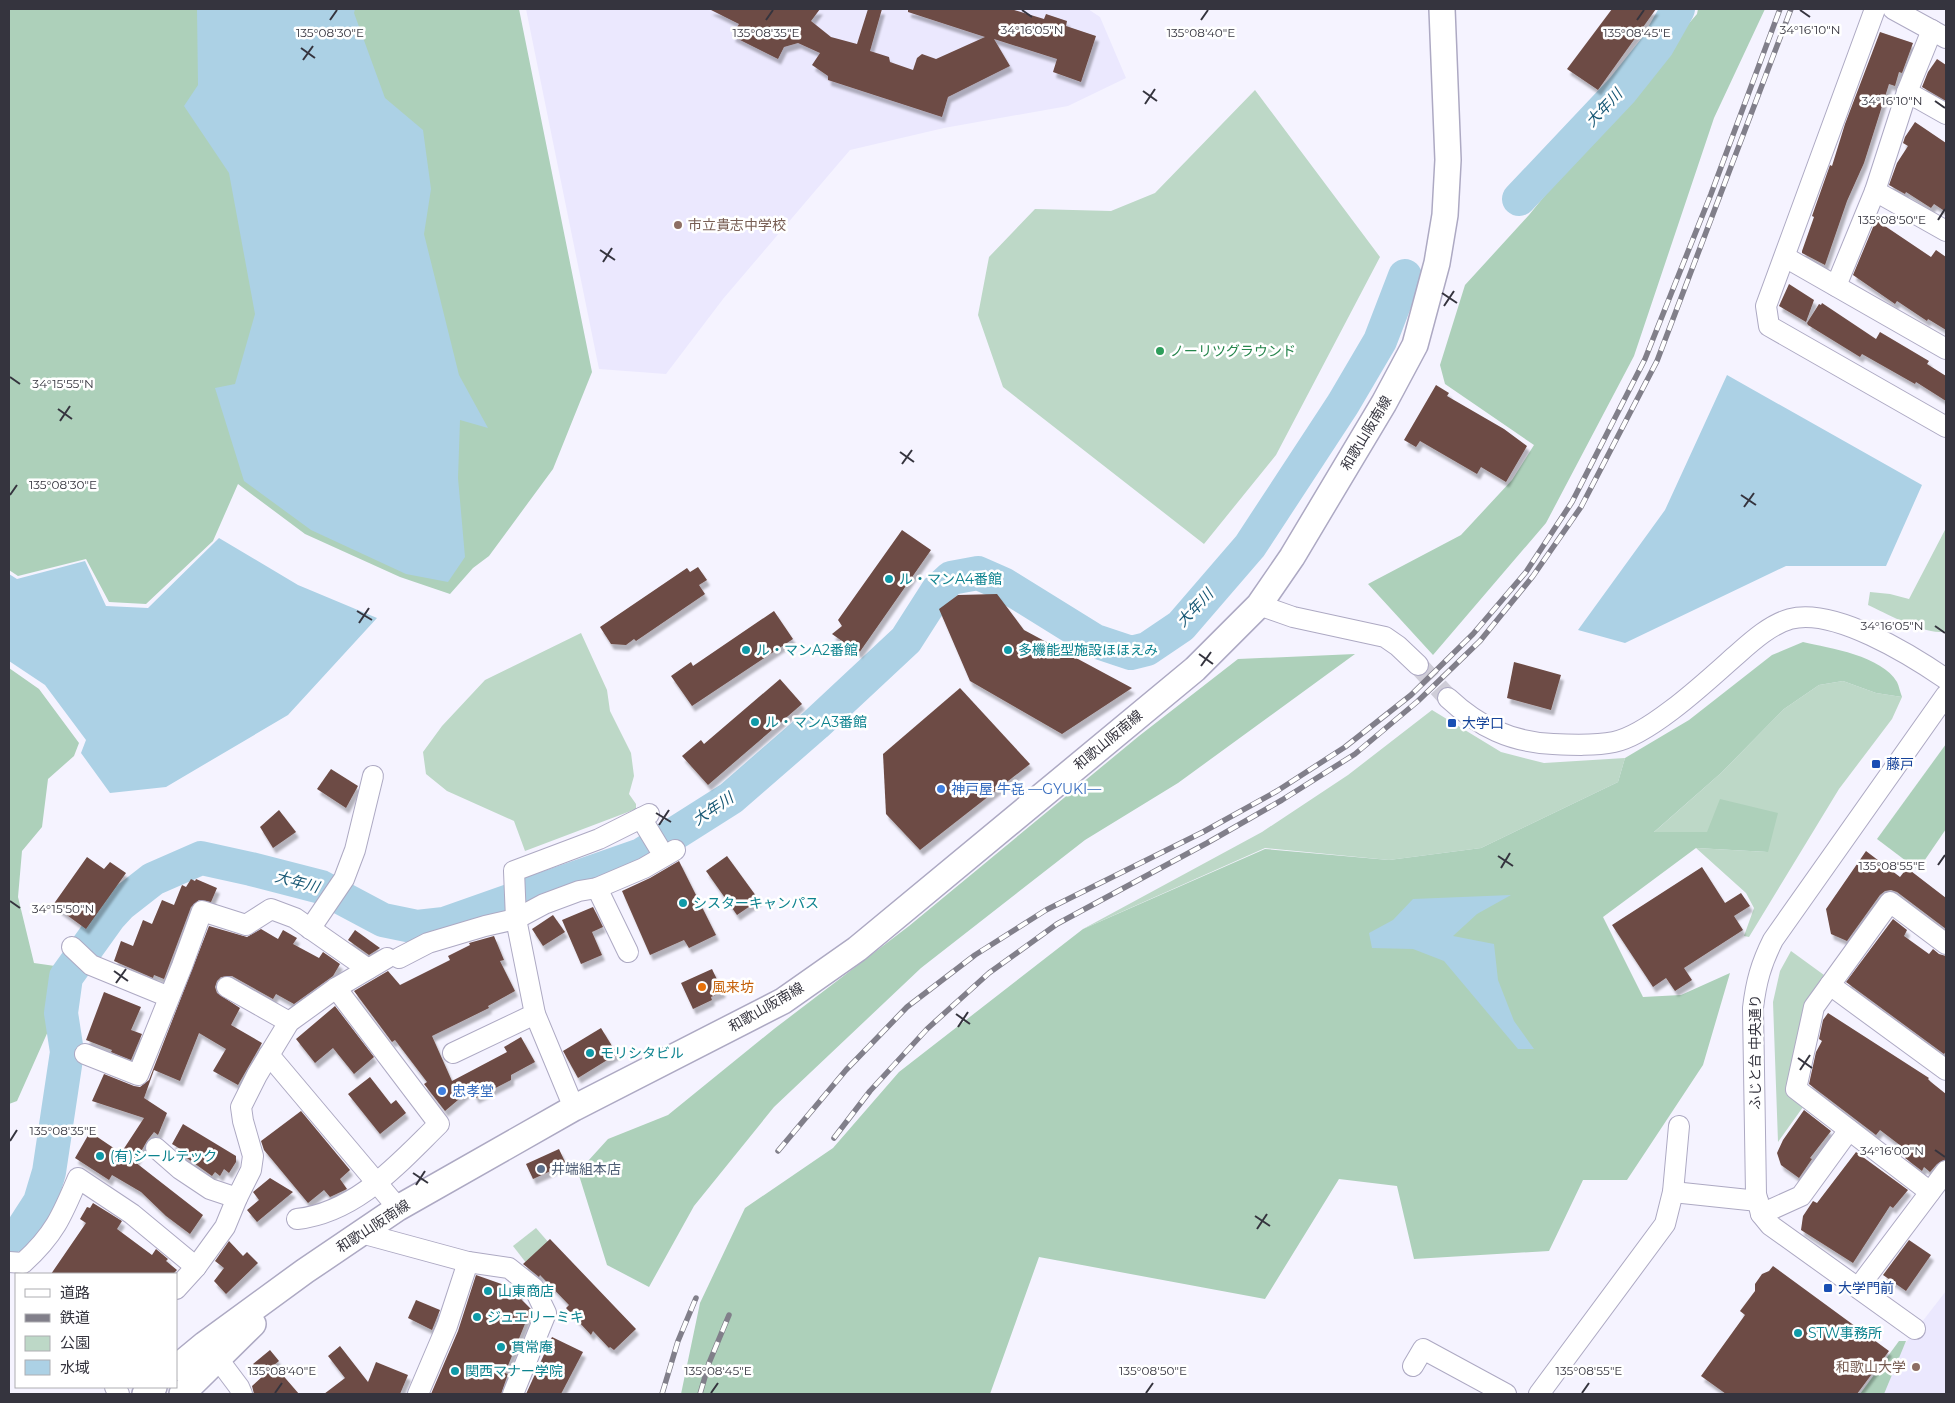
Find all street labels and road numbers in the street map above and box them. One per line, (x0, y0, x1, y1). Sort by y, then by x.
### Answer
street label: 和歌山阪南線 (1337, 392, 1395, 474)
street label: 和歌山阪南線 (1070, 706, 1146, 774)
street label: 和歌山阪南線 (725, 978, 807, 1036)
street label: ふじと台 中央通り (1746, 994, 1764, 1110)
street label: 和歌山阪南線 (333, 1196, 413, 1256)

